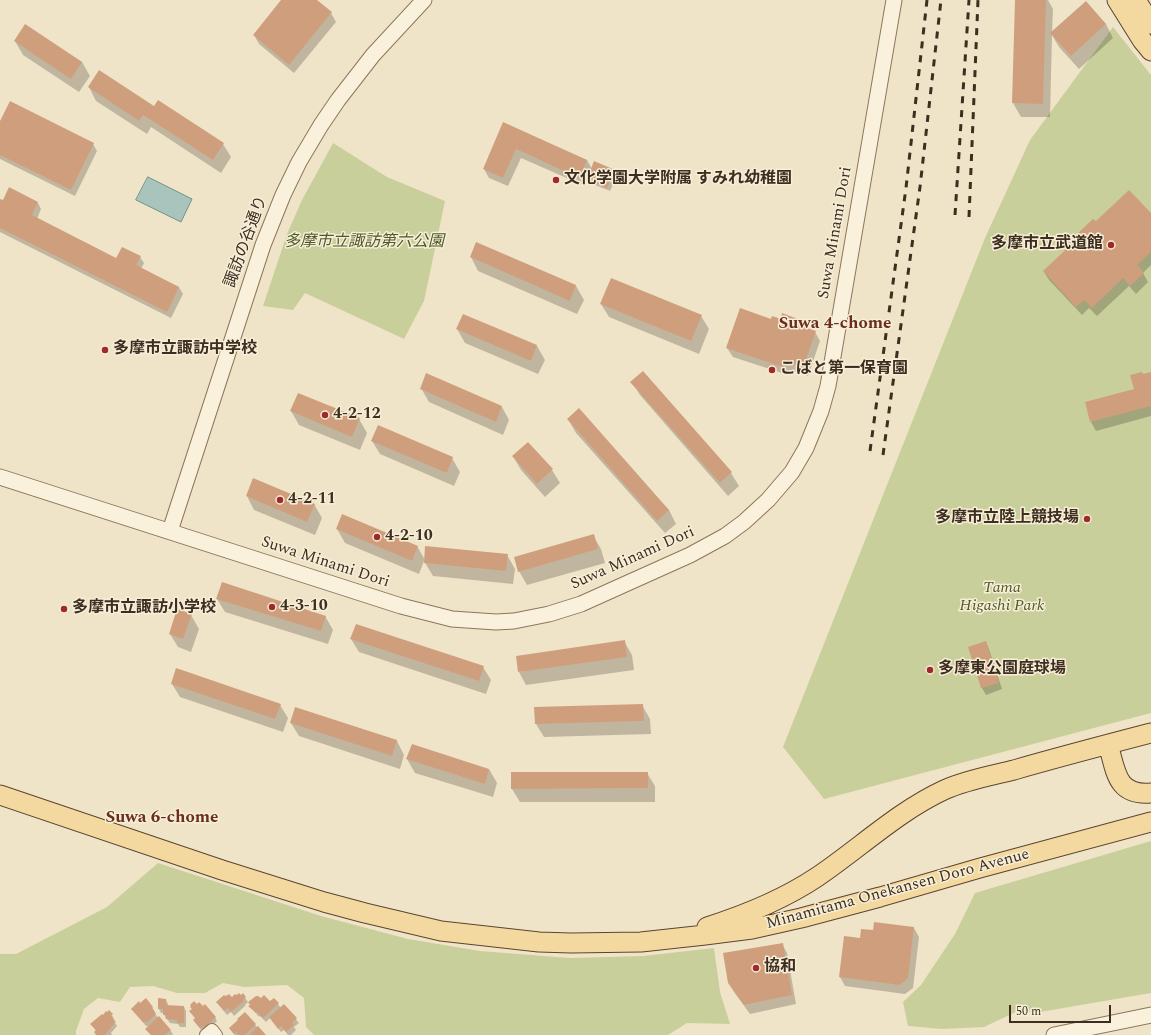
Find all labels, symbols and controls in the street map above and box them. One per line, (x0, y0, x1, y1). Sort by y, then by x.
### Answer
street label: Suwa Minami Dori (815, 165, 857, 301)
place label: 文化学園大学附属 すみれ幼稚園 (564, 170, 792, 190)
marker: 文化学園大学附属 すみれ幼稚園 (551, 175, 561, 185)
street label: 諏訪の谷通り (222, 194, 272, 290)
park label: 多摩市立諏訪第六公園 (284, 233, 444, 253)
place label: 多摩市立武道館 (991, 235, 1103, 255)
marker: 多摩市立武道館 (1106, 240, 1116, 250)
district label: Suwa 4-chome (779, 315, 891, 335)
place label: 多摩市立諏訪中学校 (113, 340, 257, 360)
marker: 多摩市立諏訪中学校 (100, 345, 110, 355)
place label: こばと第一保育園 (780, 360, 908, 380)
marker: こばと第一保育園 (767, 365, 777, 375)
place label: 4-2-12 (333, 405, 381, 425)
marker: 4-2-12 (320, 410, 330, 420)
place label: 4-2-11 (288, 490, 336, 510)
marker: 4-2-11 (275, 495, 285, 505)
place label: 多摩市立陸上競技場 (935, 509, 1079, 529)
marker: 多摩市立陸上競技場 (1082, 514, 1092, 524)
street label: Suwa Minami Dori (568, 523, 698, 595)
place label: 4-2-10 (385, 527, 433, 547)
marker: 4-2-10 (372, 532, 382, 542)
street label: Suwa Minami Dori (258, 533, 392, 593)
park label: Tama Higashi Park (960, 579, 1044, 617)
place label: 4-3-10 (280, 597, 328, 617)
place label: 多摩市立諏訪小学校 (72, 599, 216, 619)
marker: 4-3-10 (267, 602, 277, 612)
marker: 多摩市立諏訪小学校 (59, 604, 69, 614)
place label: 多摩東公園庭球場 (938, 660, 1066, 680)
marker: 多摩東公園庭球場 (925, 665, 935, 675)
district label: Suwa 6-chome (106, 809, 218, 829)
street label: Minamitama Onekansen Doro Avenue (764, 846, 1032, 934)
place label: 協和 (764, 958, 796, 978)
marker: 協和 (751, 963, 761, 973)
scale bar (1011, 997, 1113, 1023)
text: 50 m (1016, 1002, 1041, 1021)

